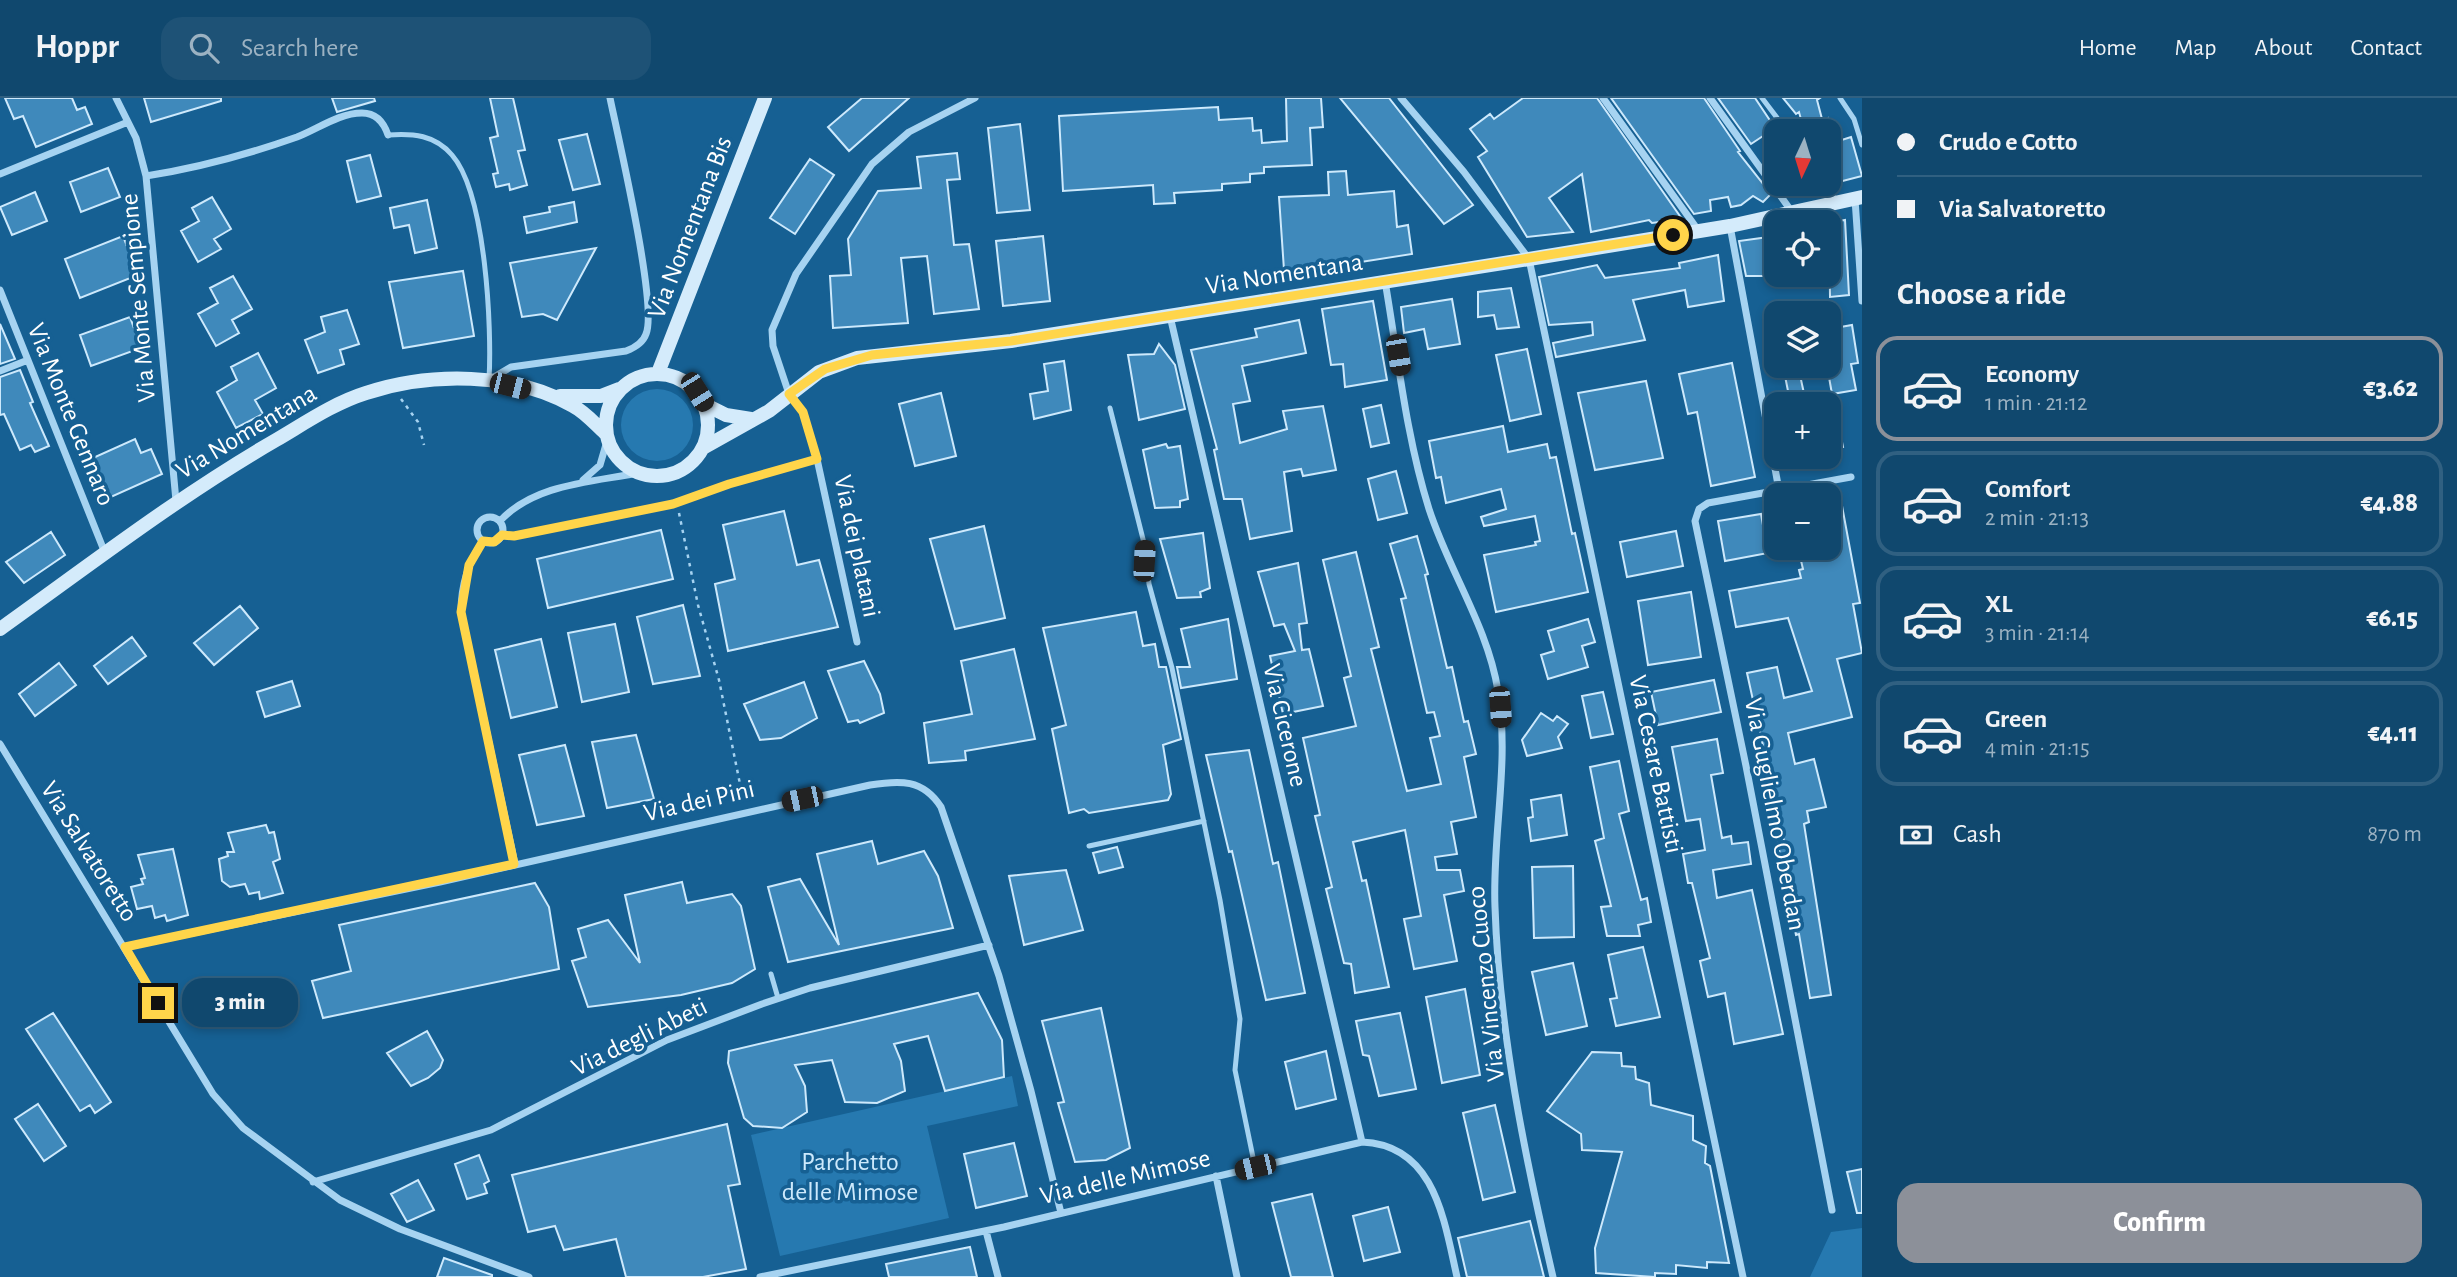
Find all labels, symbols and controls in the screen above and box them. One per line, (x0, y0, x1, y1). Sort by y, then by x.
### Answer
search box (161, 17, 651, 80)
icon: search (185, 29, 223, 67)
text: Hoppr (35, 31, 119, 64)
text: Search here (241, 35, 359, 61)
text: Home (2079, 36, 2137, 60)
text: Map (2175, 36, 2217, 60)
text: About (2255, 36, 2312, 60)
text: Contact (2350, 36, 2422, 60)
north arrow (1764, 119, 1841, 196)
map controls (1764, 119, 1841, 560)
text: Crudo e Cotto (1939, 129, 2078, 155)
street label: Via Nomentana Bis (643, 133, 737, 322)
street label: Via Monte Sempione (116, 192, 160, 403)
text: Via Salvatoretto (1939, 196, 2106, 222)
button: locate (1764, 210, 1841, 287)
route start (1657, 219, 1689, 251)
street label: Via Nomentana (1204, 249, 1365, 299)
text: Choose a ride (1897, 278, 2066, 310)
button: layers (1764, 301, 1841, 378)
street label: Via Monte Gennaro (23, 320, 119, 509)
car (1385, 332, 1412, 378)
icon: car (1901, 357, 1964, 420)
text: Economy (1985, 361, 2079, 387)
car (677, 369, 718, 415)
car (488, 371, 533, 401)
text: €3.62 (2364, 375, 2418, 401)
street label: Via Nomentana (172, 380, 321, 484)
button: + (1764, 392, 1841, 469)
text: 1 min · 21:12 (1985, 392, 2087, 415)
icon: car (1901, 472, 1964, 535)
street label: Via dei platani (829, 473, 885, 620)
text: Comfort (1985, 476, 2070, 502)
button: − (1764, 483, 1841, 560)
text: €4.88 (2361, 490, 2418, 516)
text: 2 min · 21:13 (1985, 507, 2089, 530)
car (1133, 539, 1156, 583)
icon: car (1901, 587, 1964, 650)
text: XL (1985, 591, 2012, 617)
text: €6.15 (2366, 605, 2418, 631)
text: 3 min · 21:14 (1985, 622, 2090, 645)
street label: Via Cicerone (1258, 661, 1312, 789)
street label: Via Cesare Battisti (1624, 673, 1688, 856)
car (1489, 685, 1512, 729)
street label: Via Guglielmo Oberdan (1740, 696, 1810, 933)
icon: car (1901, 702, 1964, 765)
text: Green (1985, 706, 2047, 732)
text: €4.11 (2368, 720, 2418, 746)
text: 4 min · 21:15 (1985, 737, 2090, 760)
street label: Via dei Pini (641, 776, 757, 826)
street label: Via Salvatoretto (36, 777, 143, 926)
car (780, 784, 825, 814)
icon: cash (1897, 816, 1935, 854)
text: Cash (1953, 821, 2002, 847)
text: 870 m (2367, 823, 2422, 846)
street label: Via Vincenzo Cuoco (1463, 885, 1509, 1083)
callout: 3 min (182, 978, 298, 1028)
route end (142, 987, 174, 1019)
text: 3 min (215, 991, 265, 1014)
street label: Via degli Abeti (568, 993, 711, 1081)
street label: Via delle Mimose (1038, 1145, 1213, 1209)
park label: Parchetto delle Mimose (782, 1149, 918, 1205)
car (1233, 1152, 1278, 1182)
button: Confirm (1897, 1183, 2422, 1263)

